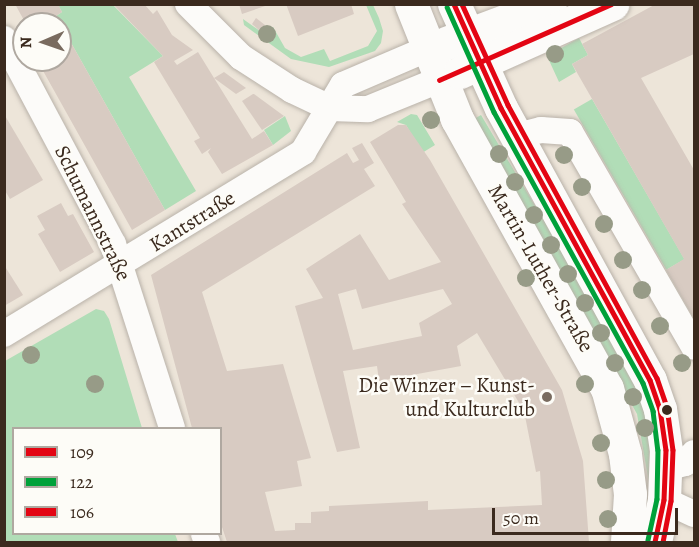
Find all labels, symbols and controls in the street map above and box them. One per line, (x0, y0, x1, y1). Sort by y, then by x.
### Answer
north arrow (12, 12, 72, 72)
text: N (15, 36, 37, 49)
street label: Schumannstraße (49, 141, 137, 285)
street label: Martin-Luther-Straße (483, 180, 599, 356)
street label: Kantstraße (145, 185, 239, 257)
place label: Die Winzer – Kunst- und Kulturclub (357, 372, 535, 422)
marker: Die Winzer – Kunst- und Kulturclub (540, 390, 554, 404)
unlabelled marker (661, 404, 673, 416)
legend (12, 427, 222, 535)
text: 109 (70, 440, 94, 464)
text: 122 (70, 470, 93, 494)
scale bar (495, 496, 681, 534)
text: 106 (70, 500, 94, 524)
text: 50 m (503, 506, 539, 530)

